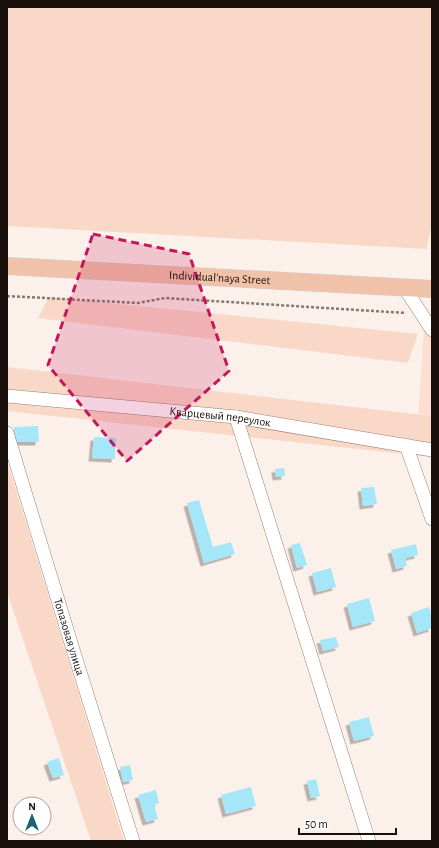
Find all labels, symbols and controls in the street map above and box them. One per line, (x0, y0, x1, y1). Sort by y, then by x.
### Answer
street label: Individual'naya Street (169, 269, 271, 286)
street label: Кварцевый переулок (169, 405, 272, 429)
street label: Топазовая улица (52, 597, 87, 677)
north arrow (12, 796, 52, 836)
text: N (28, 801, 36, 812)
scale bar (299, 810, 396, 836)
text: 50 m (305, 818, 328, 830)

